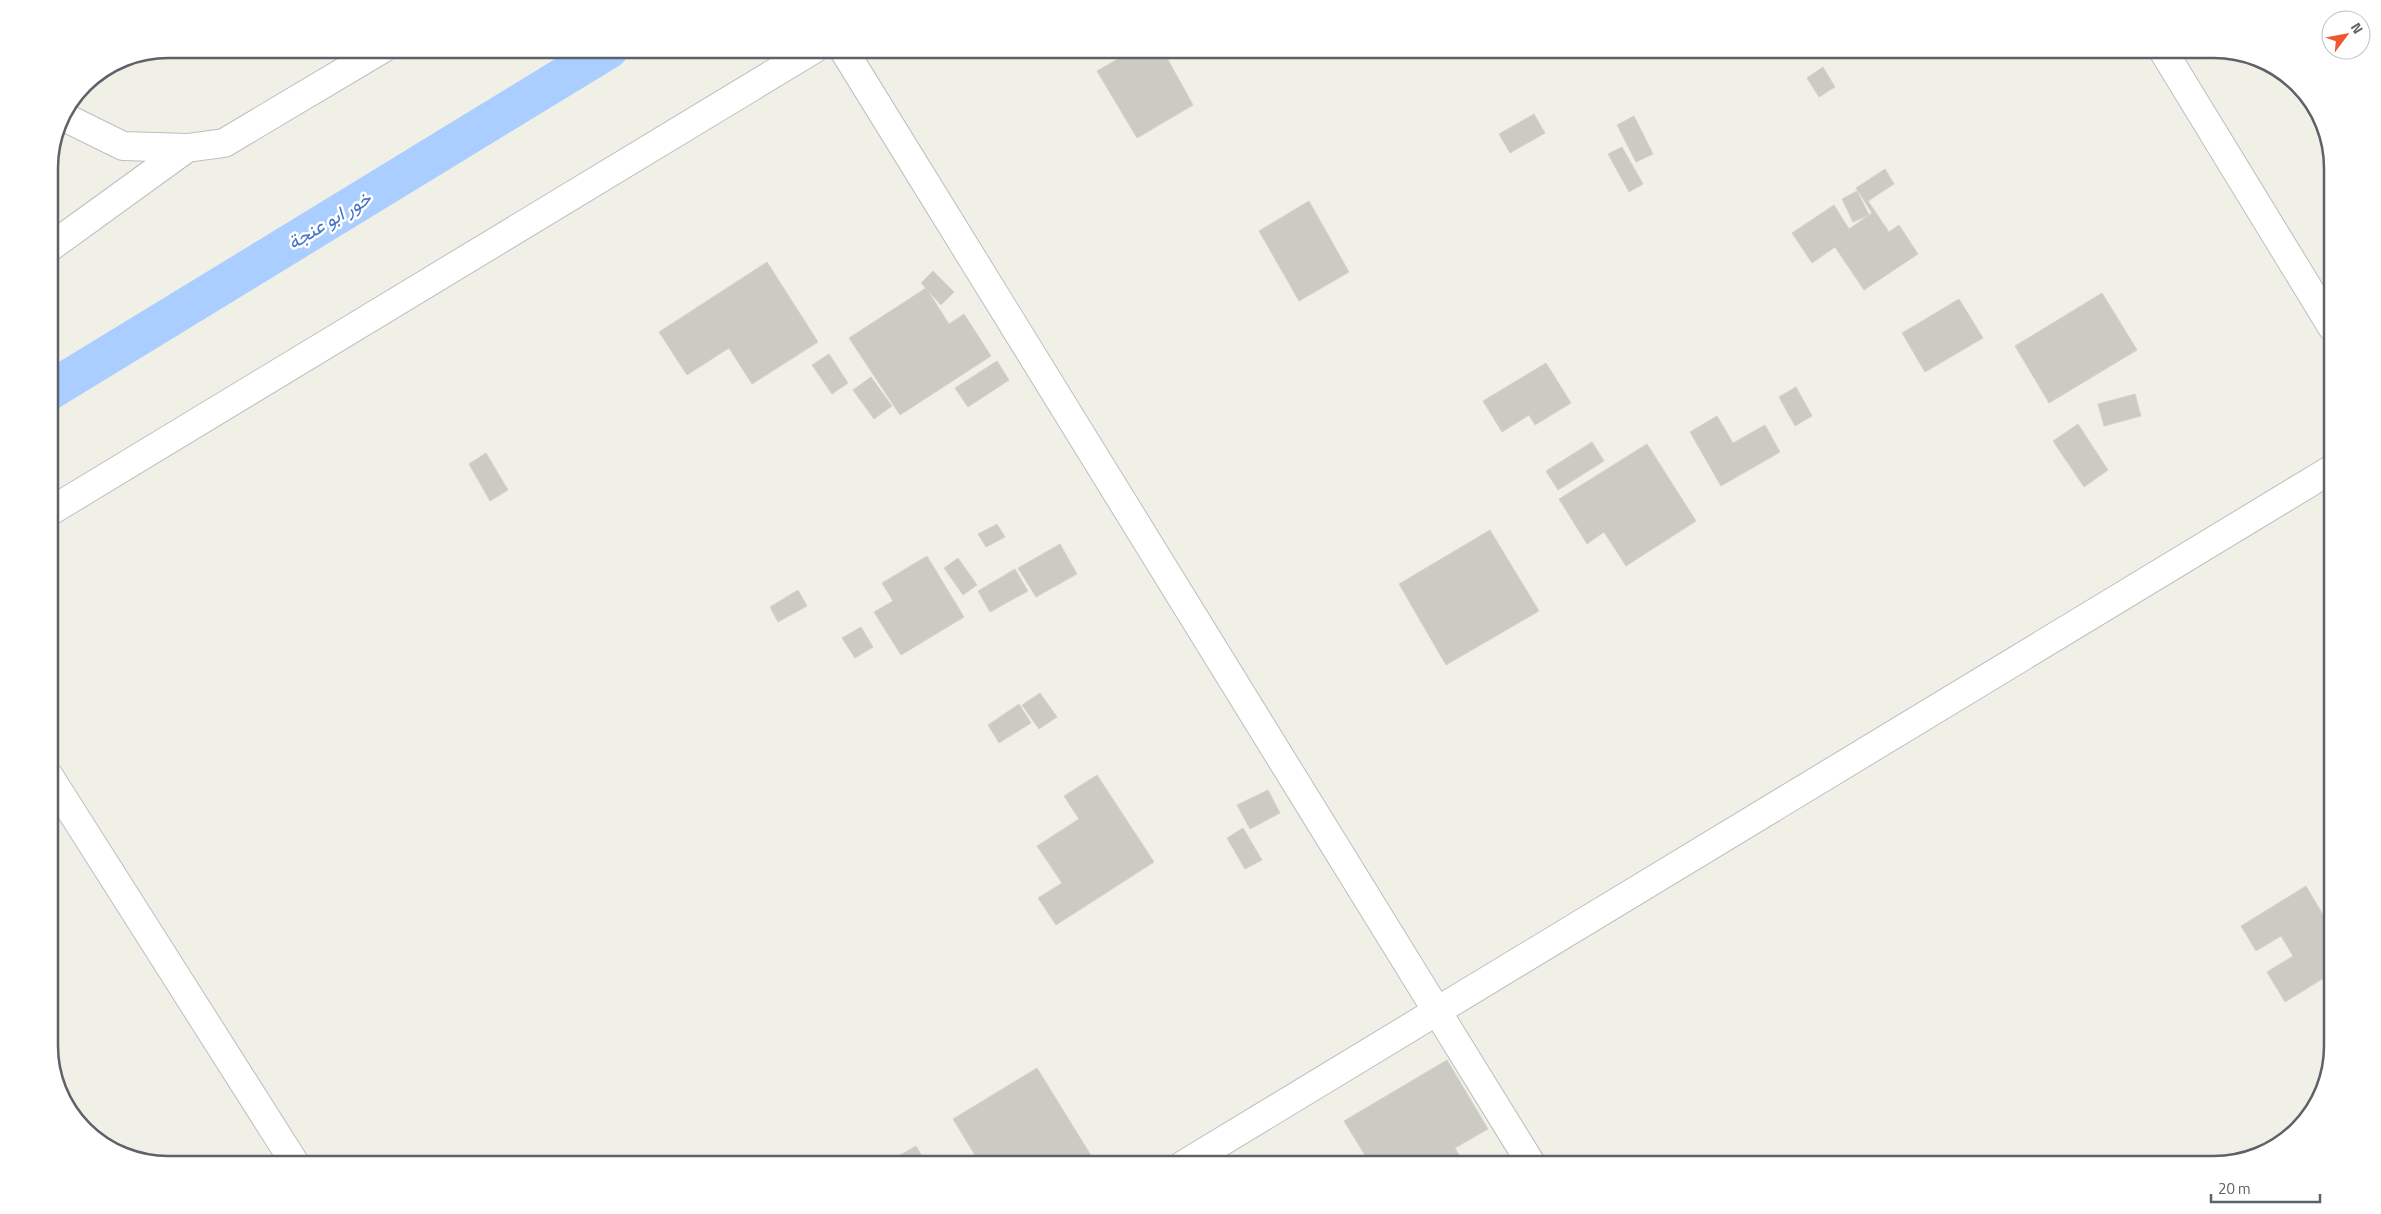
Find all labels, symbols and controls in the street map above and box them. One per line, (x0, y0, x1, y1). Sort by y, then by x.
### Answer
north arrow (2321, 10, 2371, 60)
text: N (2346, 18, 2369, 38)
water label: خور ابو عنجة (281, 182, 377, 256)
scale bar (2211, 1172, 2320, 1204)
text: 20 m (2218, 1177, 2251, 1200)

